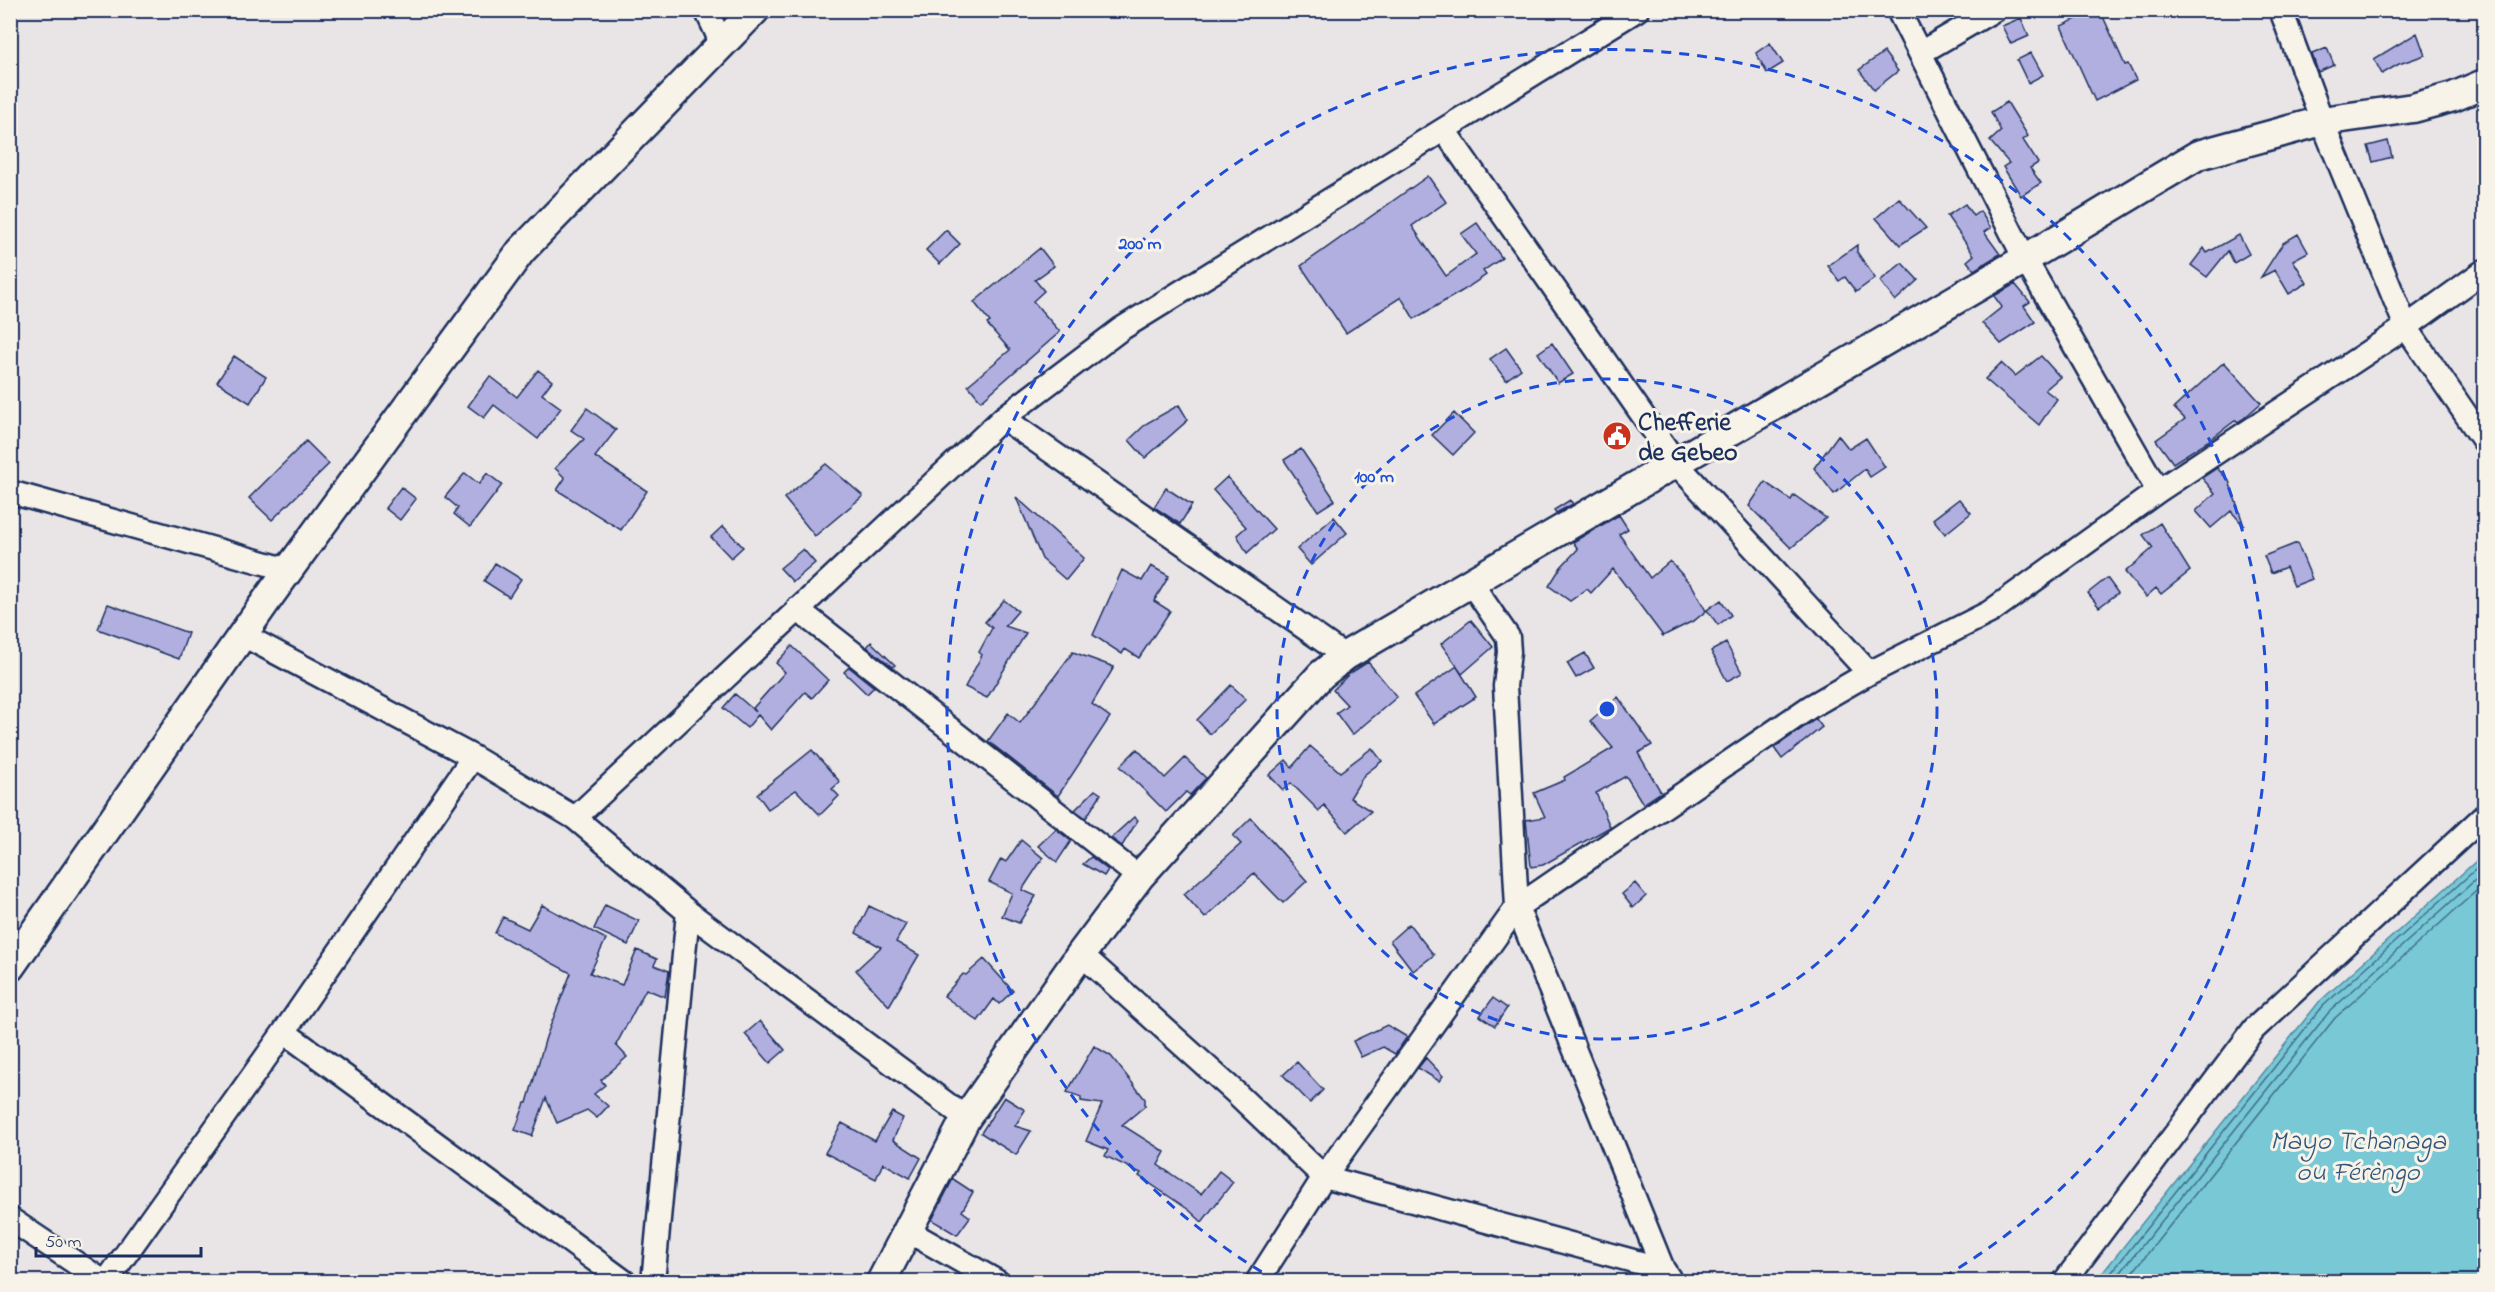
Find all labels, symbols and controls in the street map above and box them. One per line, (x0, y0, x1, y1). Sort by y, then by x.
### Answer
text: 200 m (1118, 232, 1162, 258)
place label: Chefferie de Gebeo (1638, 405, 1738, 473)
public building icon: Chefferie de Gebeo (1601, 420, 1633, 452)
text: 100 m (1354, 465, 1394, 491)
centre of rings (1597, 699, 1617, 719)
water label: Mayo Tchanaga ou Férèngo (2270, 1123, 2446, 1194)
scale bar (36, 1220, 201, 1258)
text: 50 m (45, 1230, 82, 1256)

